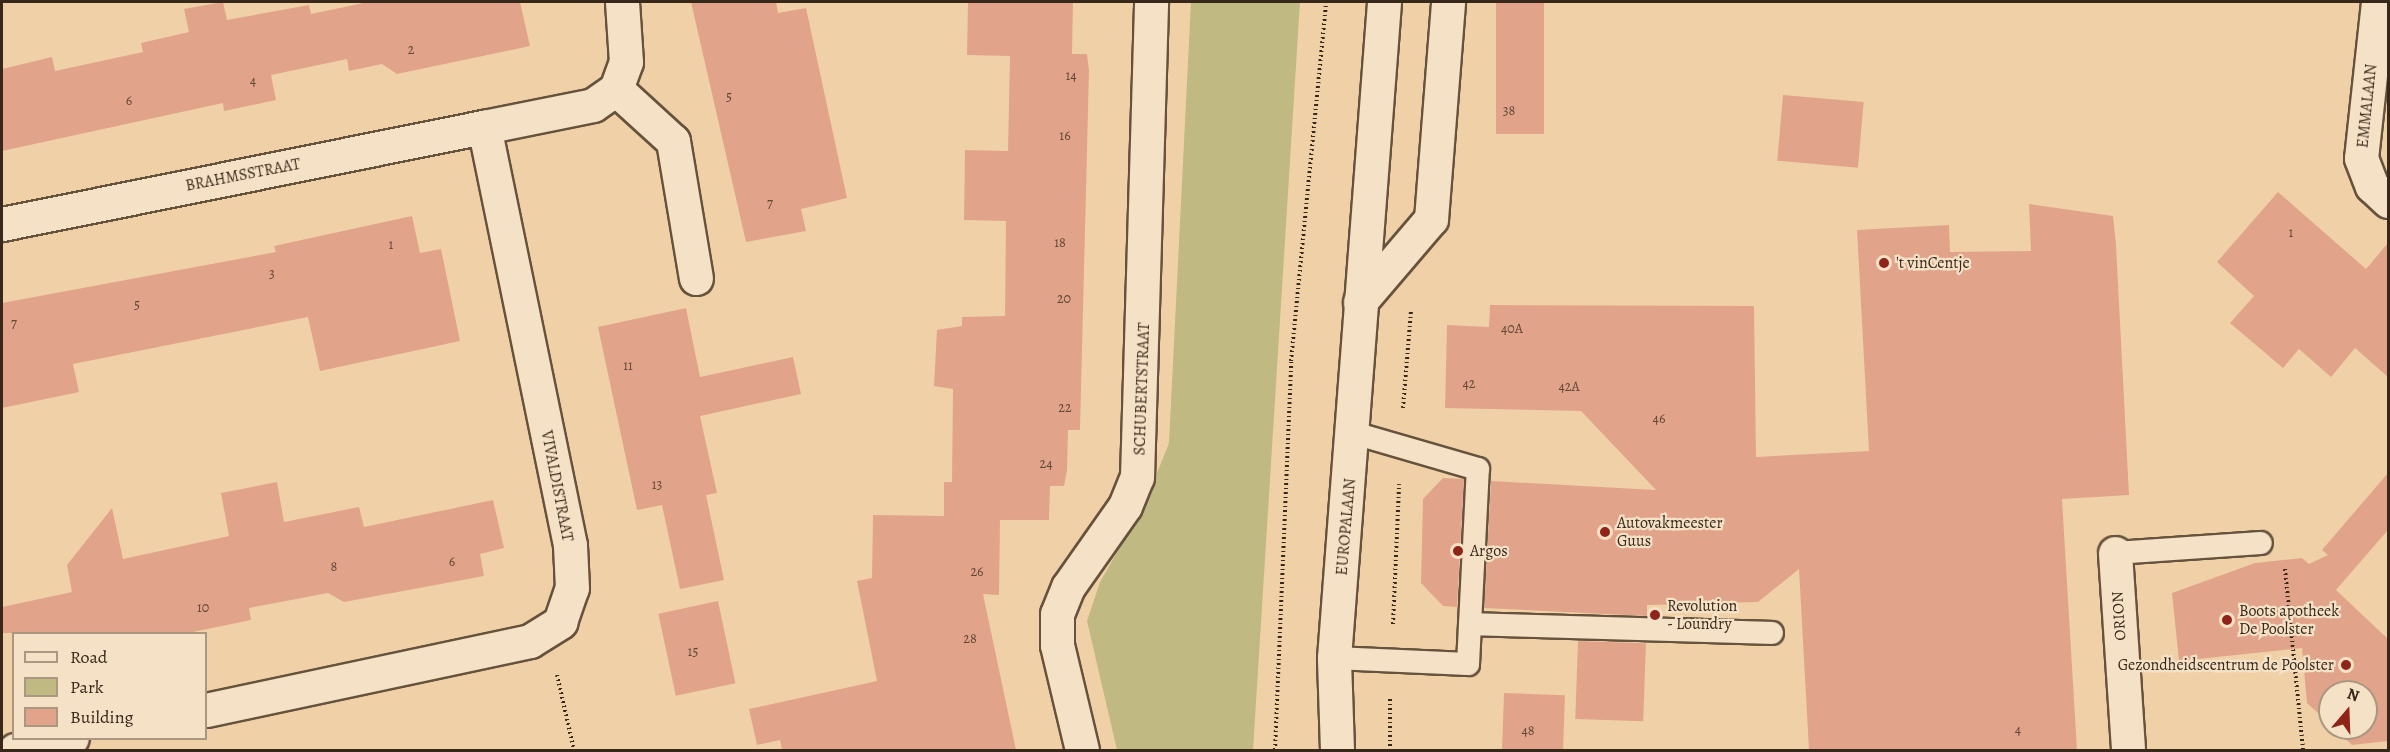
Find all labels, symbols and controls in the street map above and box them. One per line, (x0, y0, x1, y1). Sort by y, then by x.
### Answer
house number: 2 (408, 42, 414, 58)
street label: EMMALAAN (2353, 63, 2381, 149)
house number: 14 (1065, 68, 1077, 84)
house number: 4 (250, 73, 256, 89)
house number: 5 (726, 89, 732, 105)
house number: 6 (126, 93, 132, 109)
house number: 38 (1503, 103, 1515, 119)
house number: 16 (1059, 128, 1071, 144)
street label: BRAHMSSTRAAT (184, 154, 302, 196)
house number: 7 (767, 196, 773, 212)
house number: 1 (2289, 225, 2293, 241)
house number: 18 (1054, 235, 1066, 251)
house number: 1 (389, 237, 393, 253)
place label: 't vinCentje (1896, 253, 1970, 273)
marker: 't vinCentje (1877, 256, 1891, 270)
house number: 3 (269, 266, 275, 282)
house number: 20 (1057, 291, 1071, 307)
house number: 5 (134, 297, 140, 313)
house number: 7 (11, 316, 17, 332)
house number: 40A (1501, 321, 1523, 337)
street label: SCHUBERTSTRAAT (1130, 322, 1154, 456)
house number: 11 (623, 358, 633, 374)
house number: 42 (1463, 376, 1475, 392)
house number: 42A (1558, 379, 1580, 395)
house number: 22 (1058, 400, 1072, 416)
house number: 46 (1653, 411, 1665, 427)
street label: VIVALDISTRAAT (537, 429, 577, 543)
house number: 24 (1040, 456, 1052, 472)
house number: 13 (652, 477, 662, 493)
street label: EUROPALAAN (1332, 478, 1360, 576)
place label: Autovakmeester Guus (1617, 513, 1723, 551)
marker: Autovakmeester Guus (1598, 525, 1612, 539)
place label: Argos (1470, 541, 1508, 561)
marker: Argos (1451, 544, 1465, 558)
house number: 6 (449, 554, 455, 570)
house number: 8 (331, 559, 337, 575)
house number: 26 (970, 564, 984, 580)
street label: ORION (2108, 591, 2130, 641)
place label: Revolution - Loundry (1667, 596, 1737, 634)
house number: 10 (197, 600, 209, 616)
place label: Boots apotheek De Poolster (2239, 601, 2339, 639)
marker: Revolution - Loundry (1648, 608, 1662, 622)
marker: Boots apotheek De Poolster (2220, 613, 2234, 627)
house number: 28 (963, 631, 977, 647)
legend (12, 632, 207, 740)
house number: 15 (688, 644, 698, 660)
text: Road (70, 645, 107, 669)
place label: Gezondheidscentrum de Poolster (2118, 655, 2334, 675)
marker: Gezondheidscentrum de Poolster (2339, 658, 2353, 672)
text: Park (70, 675, 104, 699)
north arrow (2318, 680, 2378, 740)
text: N (2344, 683, 2362, 707)
text: Building (70, 705, 134, 729)
house number: 4 (2015, 722, 2021, 738)
house number: 48 (1521, 723, 1535, 739)

